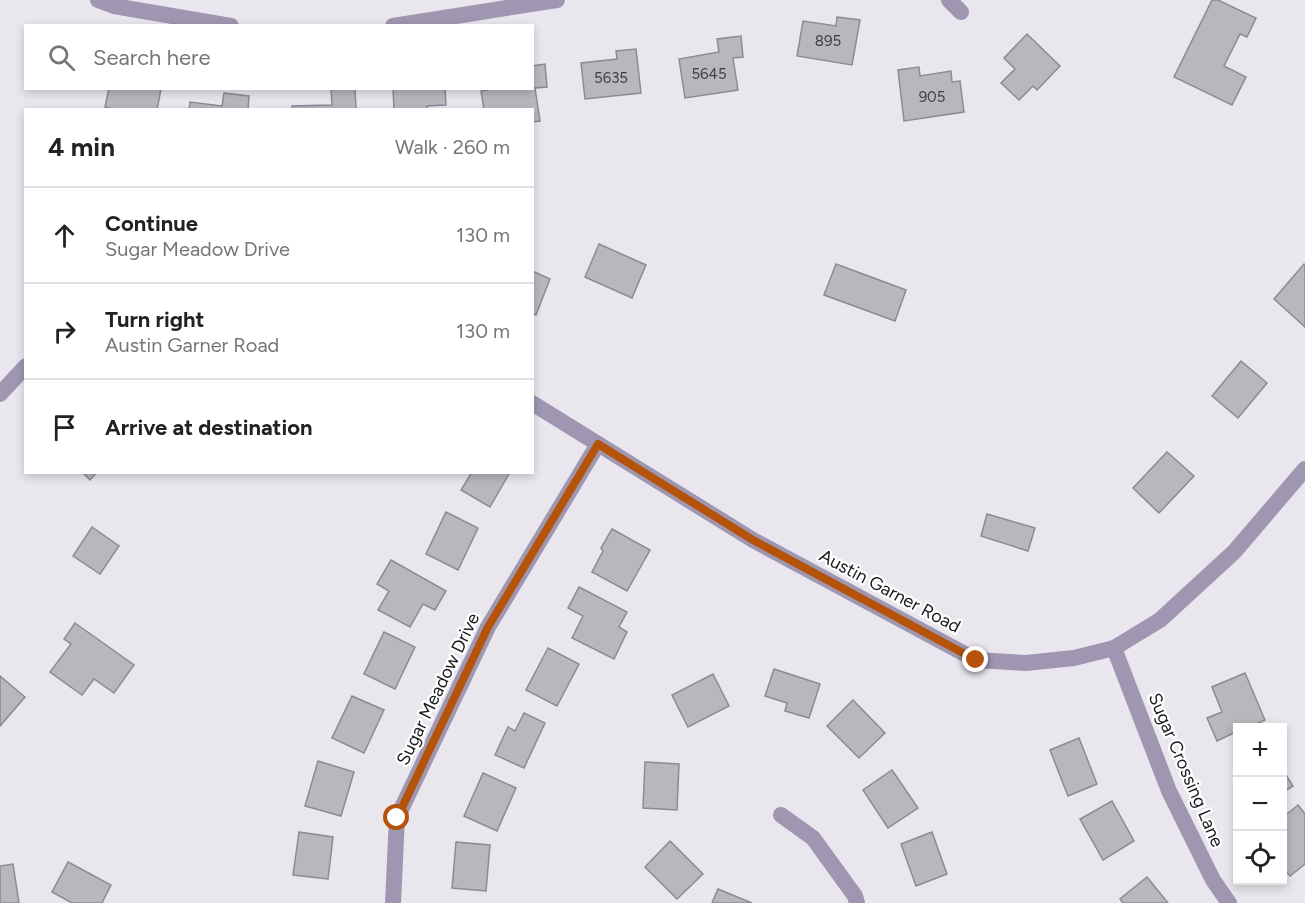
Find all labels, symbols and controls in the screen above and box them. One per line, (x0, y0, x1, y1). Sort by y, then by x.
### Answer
search box (24, 24, 534, 90)
house number: 895 (815, 32, 841, 50)
icon: search (45, 41, 78, 74)
text: Search here (93, 44, 211, 71)
house number: 5645 (691, 65, 727, 83)
house number: 5635 (594, 69, 628, 87)
house number: 905 (919, 88, 945, 106)
text: 4 min (48, 131, 115, 163)
text: Walk · 260 m (395, 135, 510, 159)
text: Continue (105, 210, 198, 237)
icon: ahead (48, 219, 81, 252)
text: 130 m (456, 223, 510, 247)
text: Sugar Meadow Drive (105, 237, 290, 261)
text: Turn right (105, 306, 204, 333)
icon: right (48, 315, 81, 348)
text: 130 m (456, 319, 510, 343)
text: Austin Garner Road (105, 333, 279, 357)
icon: arrive (48, 411, 81, 444)
text: Arrive at destination (105, 414, 313, 441)
street label: Austin Garner Road (816, 544, 964, 638)
street label: Sugar Meadow Drive (392, 609, 484, 769)
route end (962, 646, 988, 672)
street label: Sugar Crossing Lane (1144, 690, 1228, 851)
map controls (1233, 723, 1287, 885)
button: + (1233, 723, 1287, 777)
button: − (1233, 777, 1287, 831)
route start (383, 804, 409, 830)
button: locate (1233, 831, 1287, 885)

